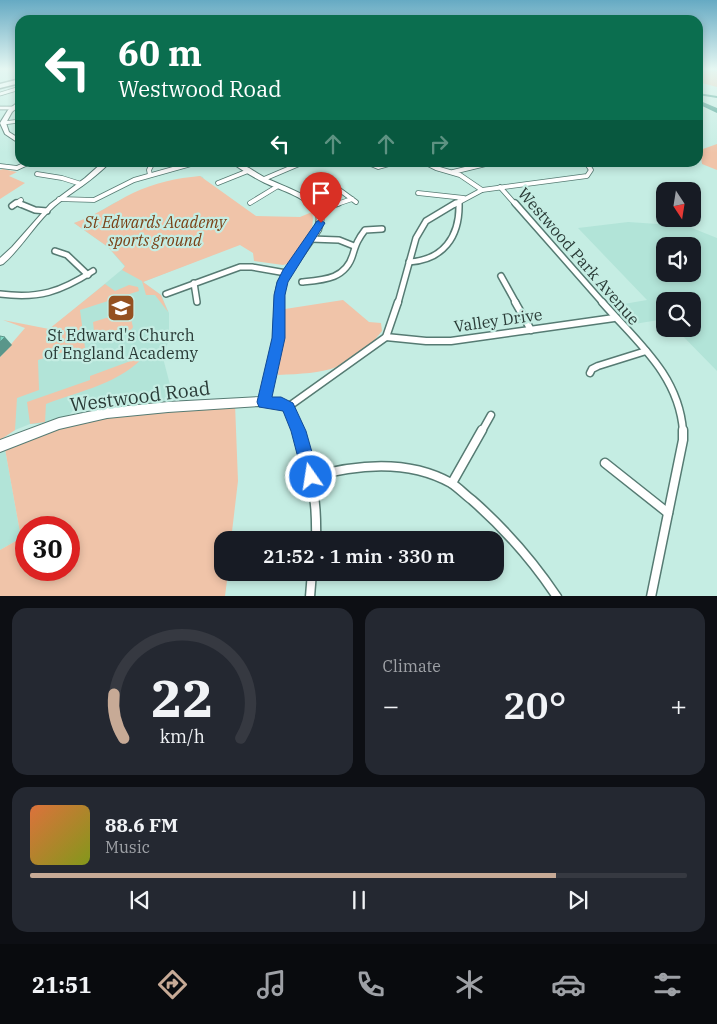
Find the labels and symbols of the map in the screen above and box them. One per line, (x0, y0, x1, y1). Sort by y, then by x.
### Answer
pin (300, 172, 342, 223)
north arrow (656, 182, 701, 228)
street label: Westwood Park Avenue (514, 183, 644, 329)
park label: St Edwards Academy sports ground (83, 212, 228, 250)
school or university icon: St Edward's Church of England Academy (106, 293, 136, 323)
street label: Valley Drive (453, 304, 543, 336)
place label: St Edward's Church of England Academy (44, 325, 199, 363)
street label: Westwood Road (68, 375, 212, 417)
position arrow (284, 450, 336, 502)
speed limit sign: 30 (15, 516, 80, 581)

